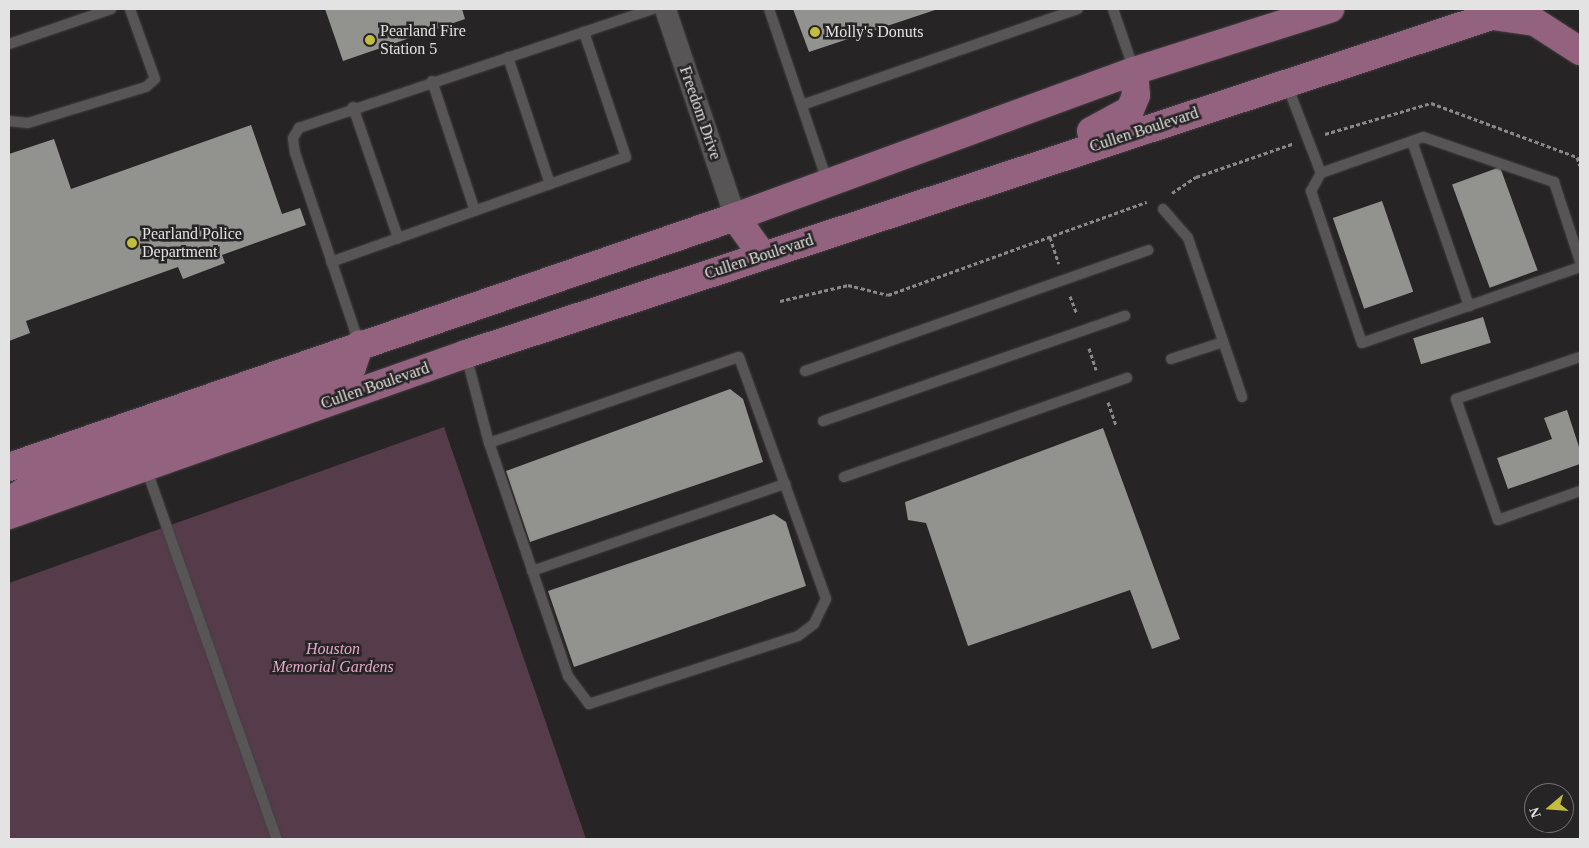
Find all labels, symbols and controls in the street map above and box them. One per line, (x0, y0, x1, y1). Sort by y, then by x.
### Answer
place label: Pearland Fire Station 5 (380, 21, 466, 59)
place label: Molly's Donuts (825, 22, 923, 42)
marker: Molly's Donuts (809, 26, 821, 38)
marker: Pearland Fire Station 5 (364, 34, 376, 46)
street label: Freedom Drive (675, 64, 725, 162)
street label: Cullen Boulevard (1087, 103, 1201, 157)
place label: Pearland Police Department (142, 224, 242, 262)
street label: Cullen Boulevard (702, 230, 816, 284)
marker: Pearland Police Department (126, 237, 138, 249)
street label: Cullen Boulevard (318, 358, 432, 414)
park label: Houston Memorial Gardens (272, 639, 394, 677)
north arrow (1524, 783, 1574, 833)
text: N (1527, 805, 1544, 820)

